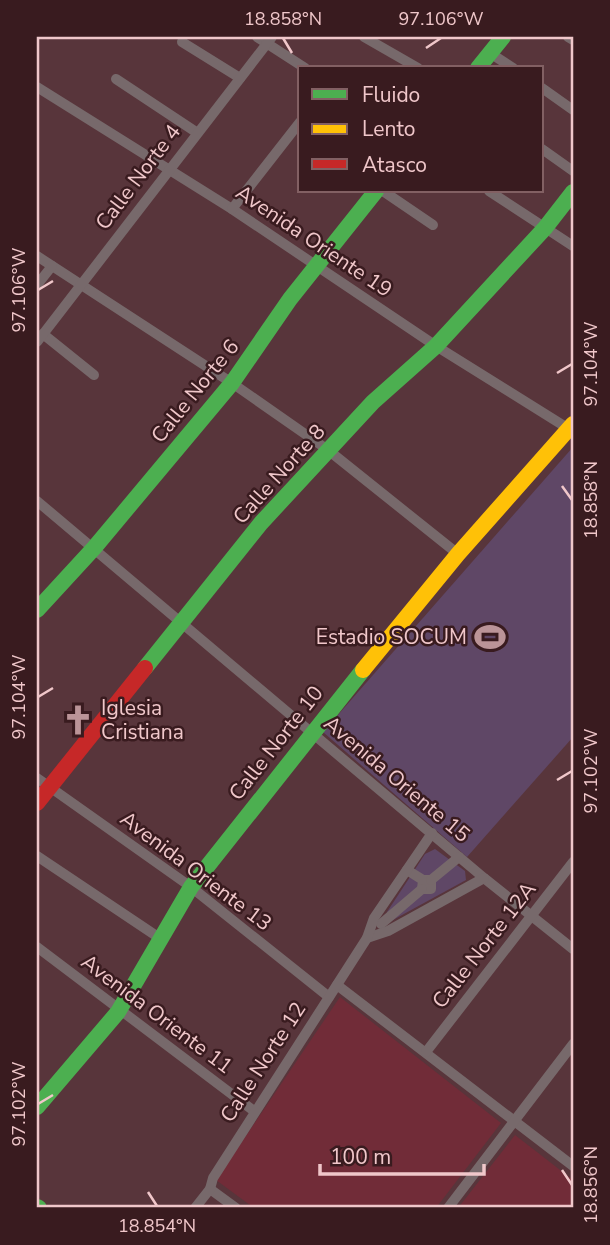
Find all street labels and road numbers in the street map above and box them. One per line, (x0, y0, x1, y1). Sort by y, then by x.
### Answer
street label: Calle Norte 4 (89, 118, 187, 236)
street label: Avenida Oriente 19 (230, 178, 398, 304)
street label: Calle Norte 6 (145, 333, 245, 449)
street label: Calle Norte 8 (227, 418, 331, 530)
street label: Calle Norte 10 (222, 680, 330, 806)
street label: Avenida Oriente 15 (318, 710, 476, 848)
street label: Avenida Oriente 13 (115, 805, 277, 937)
street label: Calle Norte 12A (426, 876, 542, 1014)
street label: Avenida Oriente 11 (76, 948, 238, 1080)
street label: Calle Norte 12 (214, 996, 312, 1128)

